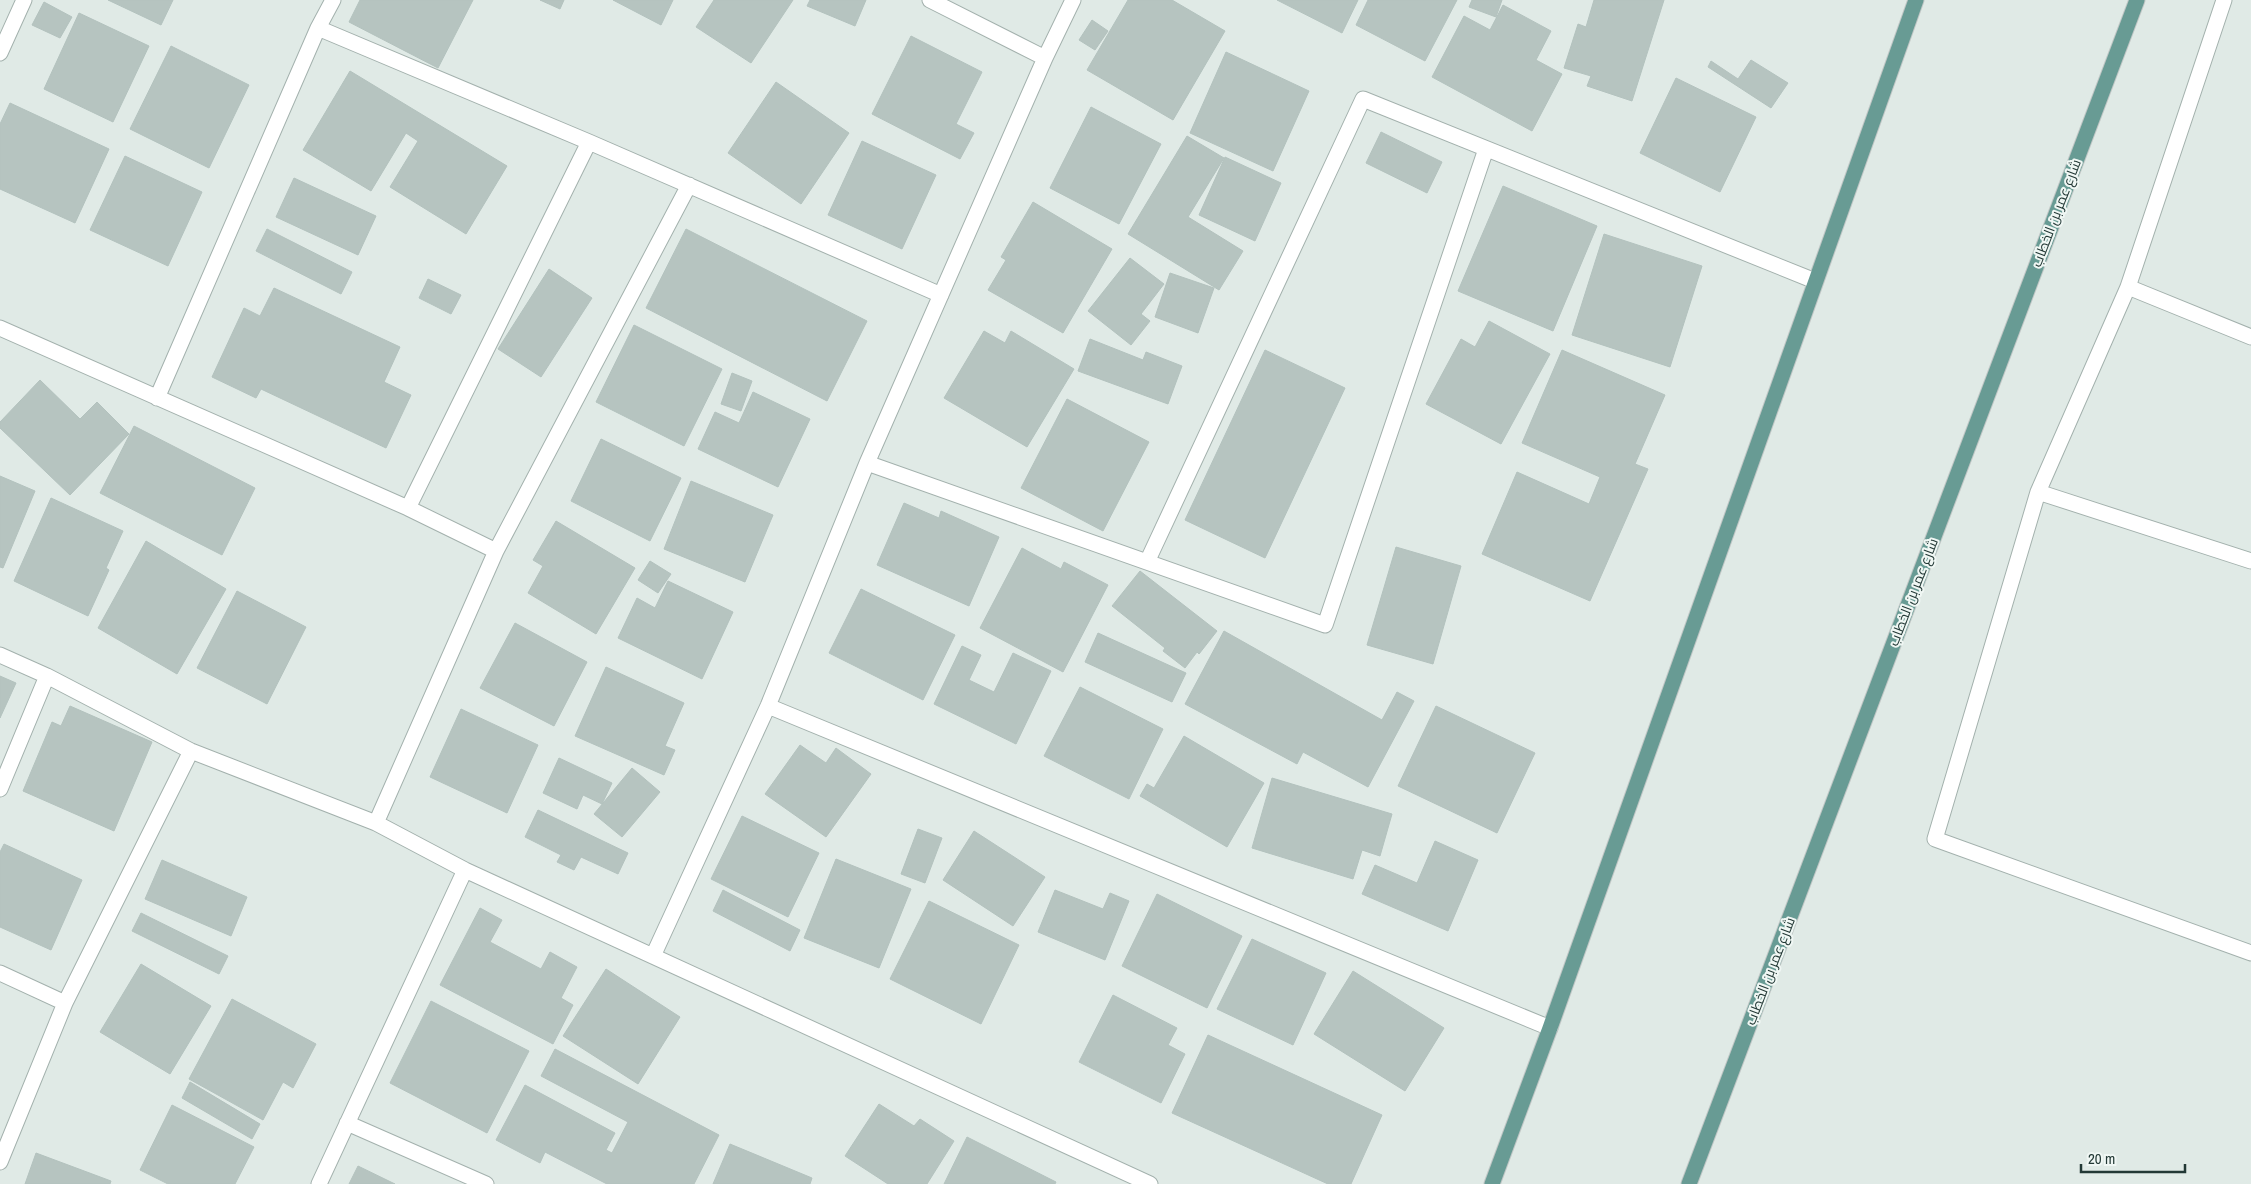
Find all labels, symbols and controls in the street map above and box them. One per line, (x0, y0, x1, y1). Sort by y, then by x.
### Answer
street label: شارع عمر بن الخطاب (2027, 157, 2085, 269)
street label: شارع عمر بن الخطاب (1884, 536, 1942, 648)
street label: شارع عمر بن الخطاب (1741, 915, 1799, 1027)
scale bar (2081, 1142, 2185, 1174)
text: 20 m (2088, 1148, 2115, 1169)

